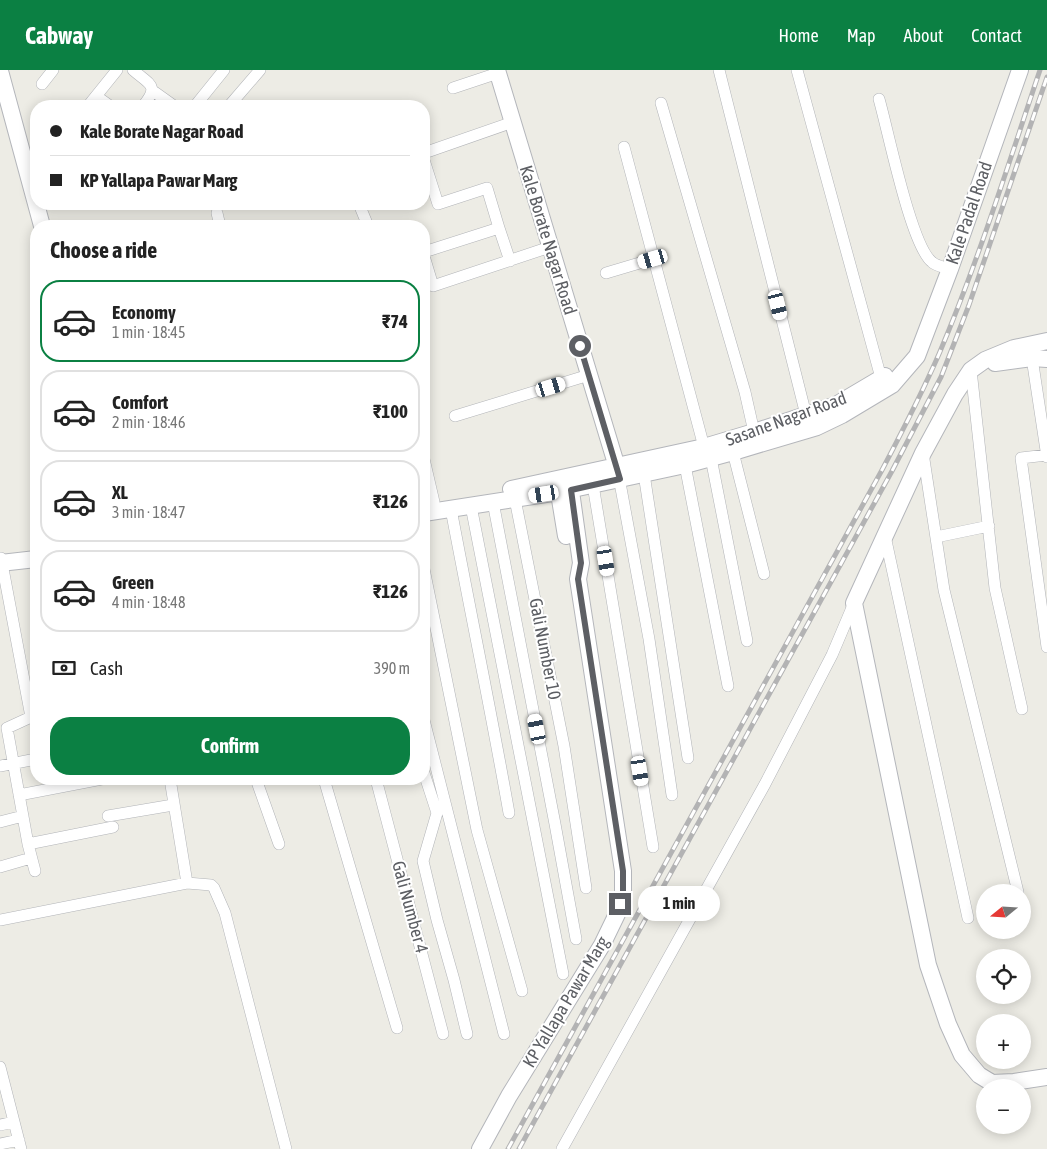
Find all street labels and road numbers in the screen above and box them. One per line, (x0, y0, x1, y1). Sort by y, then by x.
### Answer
street label: Kale Padal Road (941, 159, 996, 267)
street label: Kale Borate Nagar Road (516, 163, 581, 317)
street label: Sasane Nagar Road (723, 387, 849, 450)
street label: Gali Number 10 (525, 596, 566, 701)
street label: Gali Number 4 (388, 859, 433, 955)
street label: KP Yallapa Pawar Marg (518, 932, 613, 1071)

